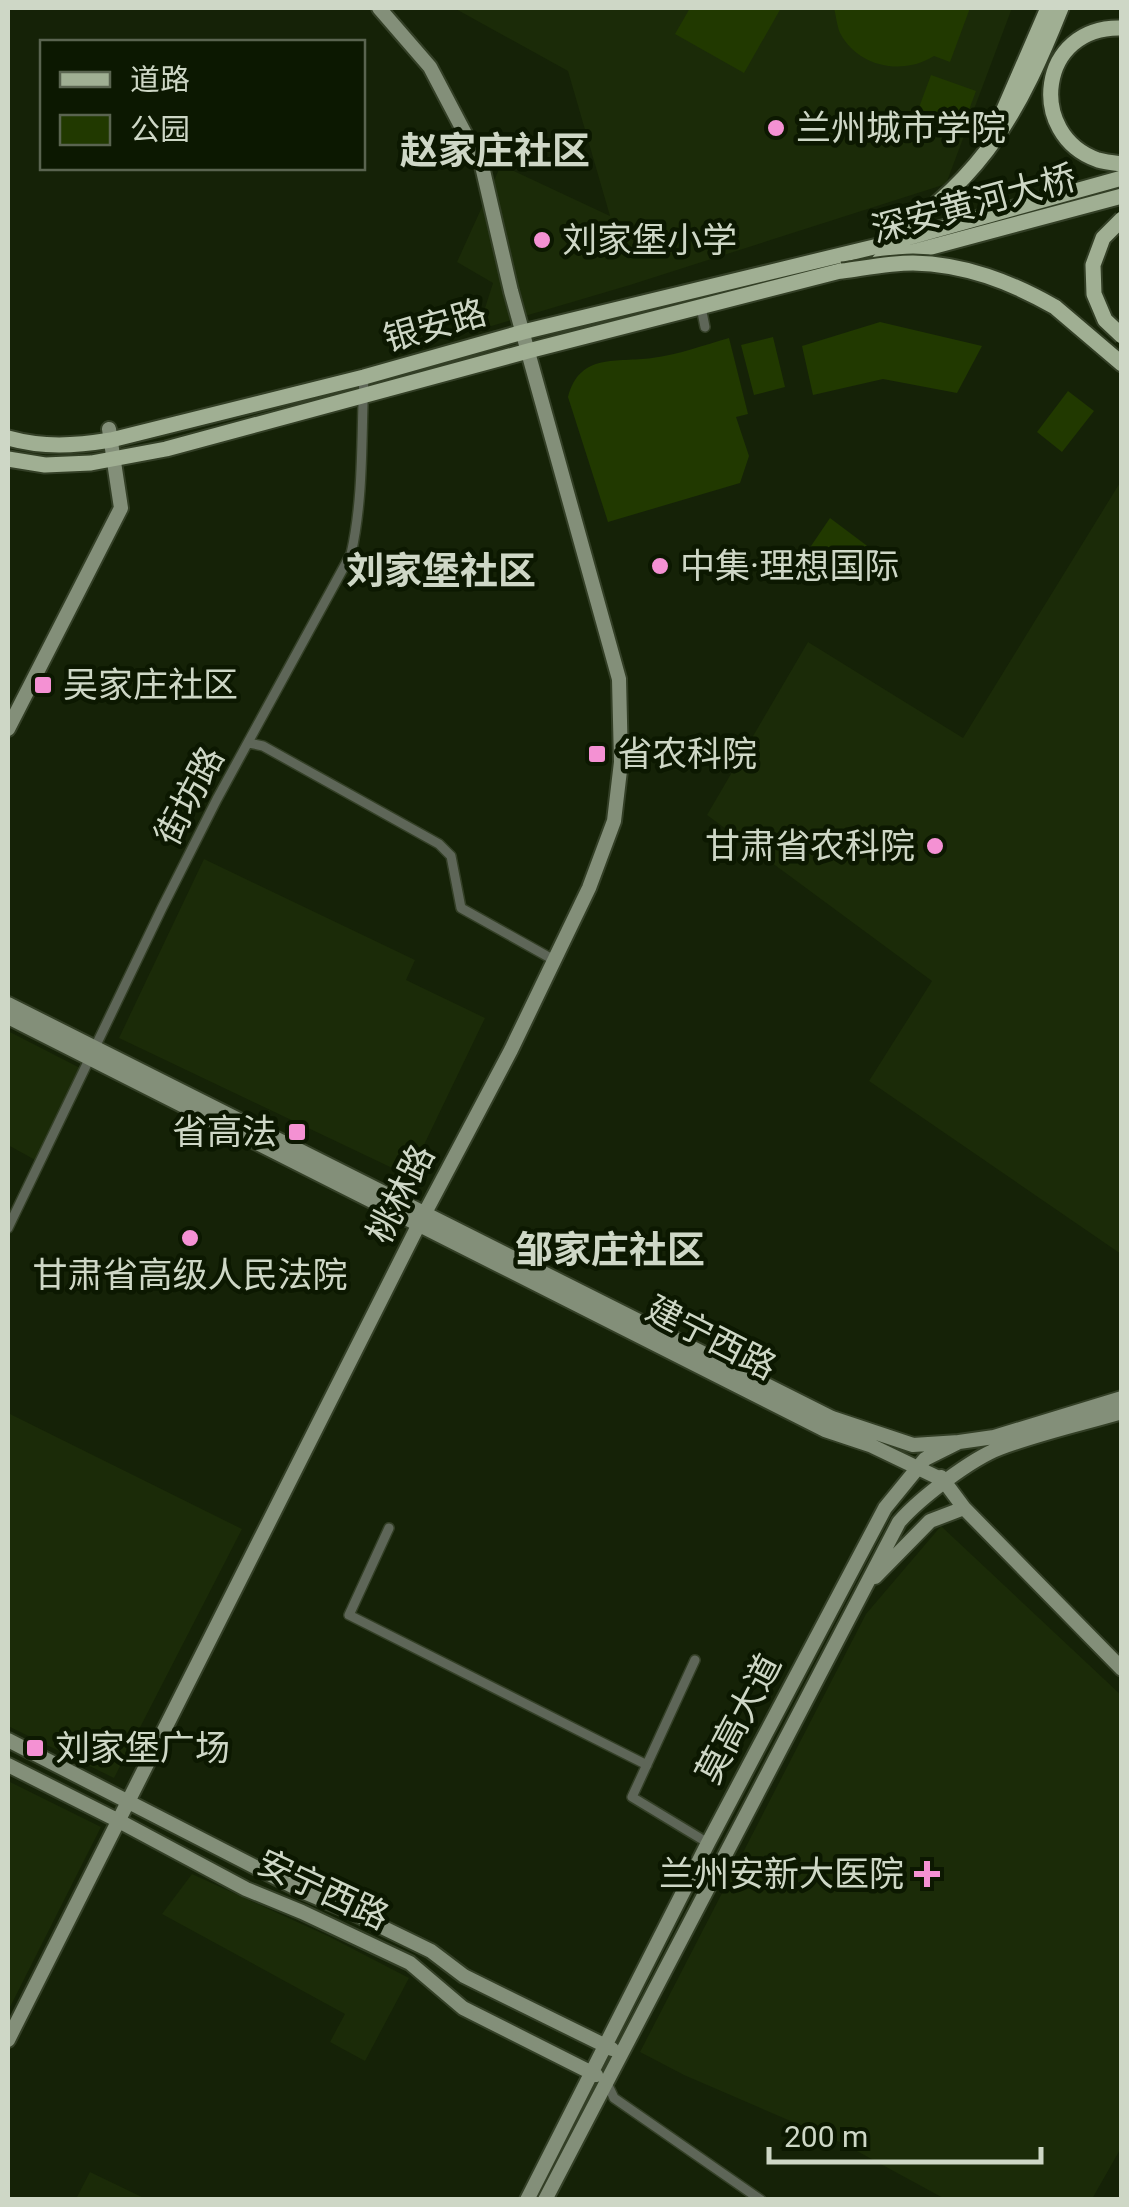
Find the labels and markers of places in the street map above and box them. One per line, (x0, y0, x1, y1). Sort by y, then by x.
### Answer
place label: 兰州城市学院 (796, 108, 1006, 149)
marker: 兰州城市学院 (765, 117, 787, 139)
place label: 刘家堡小学 (562, 220, 737, 261)
marker: 刘家堡小学 (531, 229, 553, 251)
place label: 中集·理想国际 (680, 546, 899, 587)
marker: 中集·理想国际 (649, 555, 671, 577)
place label: 吴家庄社区 (63, 665, 238, 706)
marker: 吴家庄社区 (32, 674, 54, 696)
place label: 省农科院 (617, 734, 757, 775)
marker: 省农科院 (586, 743, 608, 765)
place label: 甘肃省农科院 (705, 826, 915, 867)
marker: 甘肃省农科院 (924, 835, 946, 857)
place label: 省高法 (172, 1112, 277, 1153)
marker: 省高法 (286, 1121, 308, 1143)
marker: 甘肃省高级人民法院 (179, 1227, 201, 1249)
place label: 甘肃省高级人民法院 (32, 1255, 348, 1296)
place label: 刘家堡广场 (55, 1728, 230, 1769)
marker: 刘家堡广场 (24, 1737, 46, 1759)
place label: 兰州安新大医院 (659, 1854, 904, 1895)
marker: 兰州安新大医院 (914, 1861, 940, 1887)

